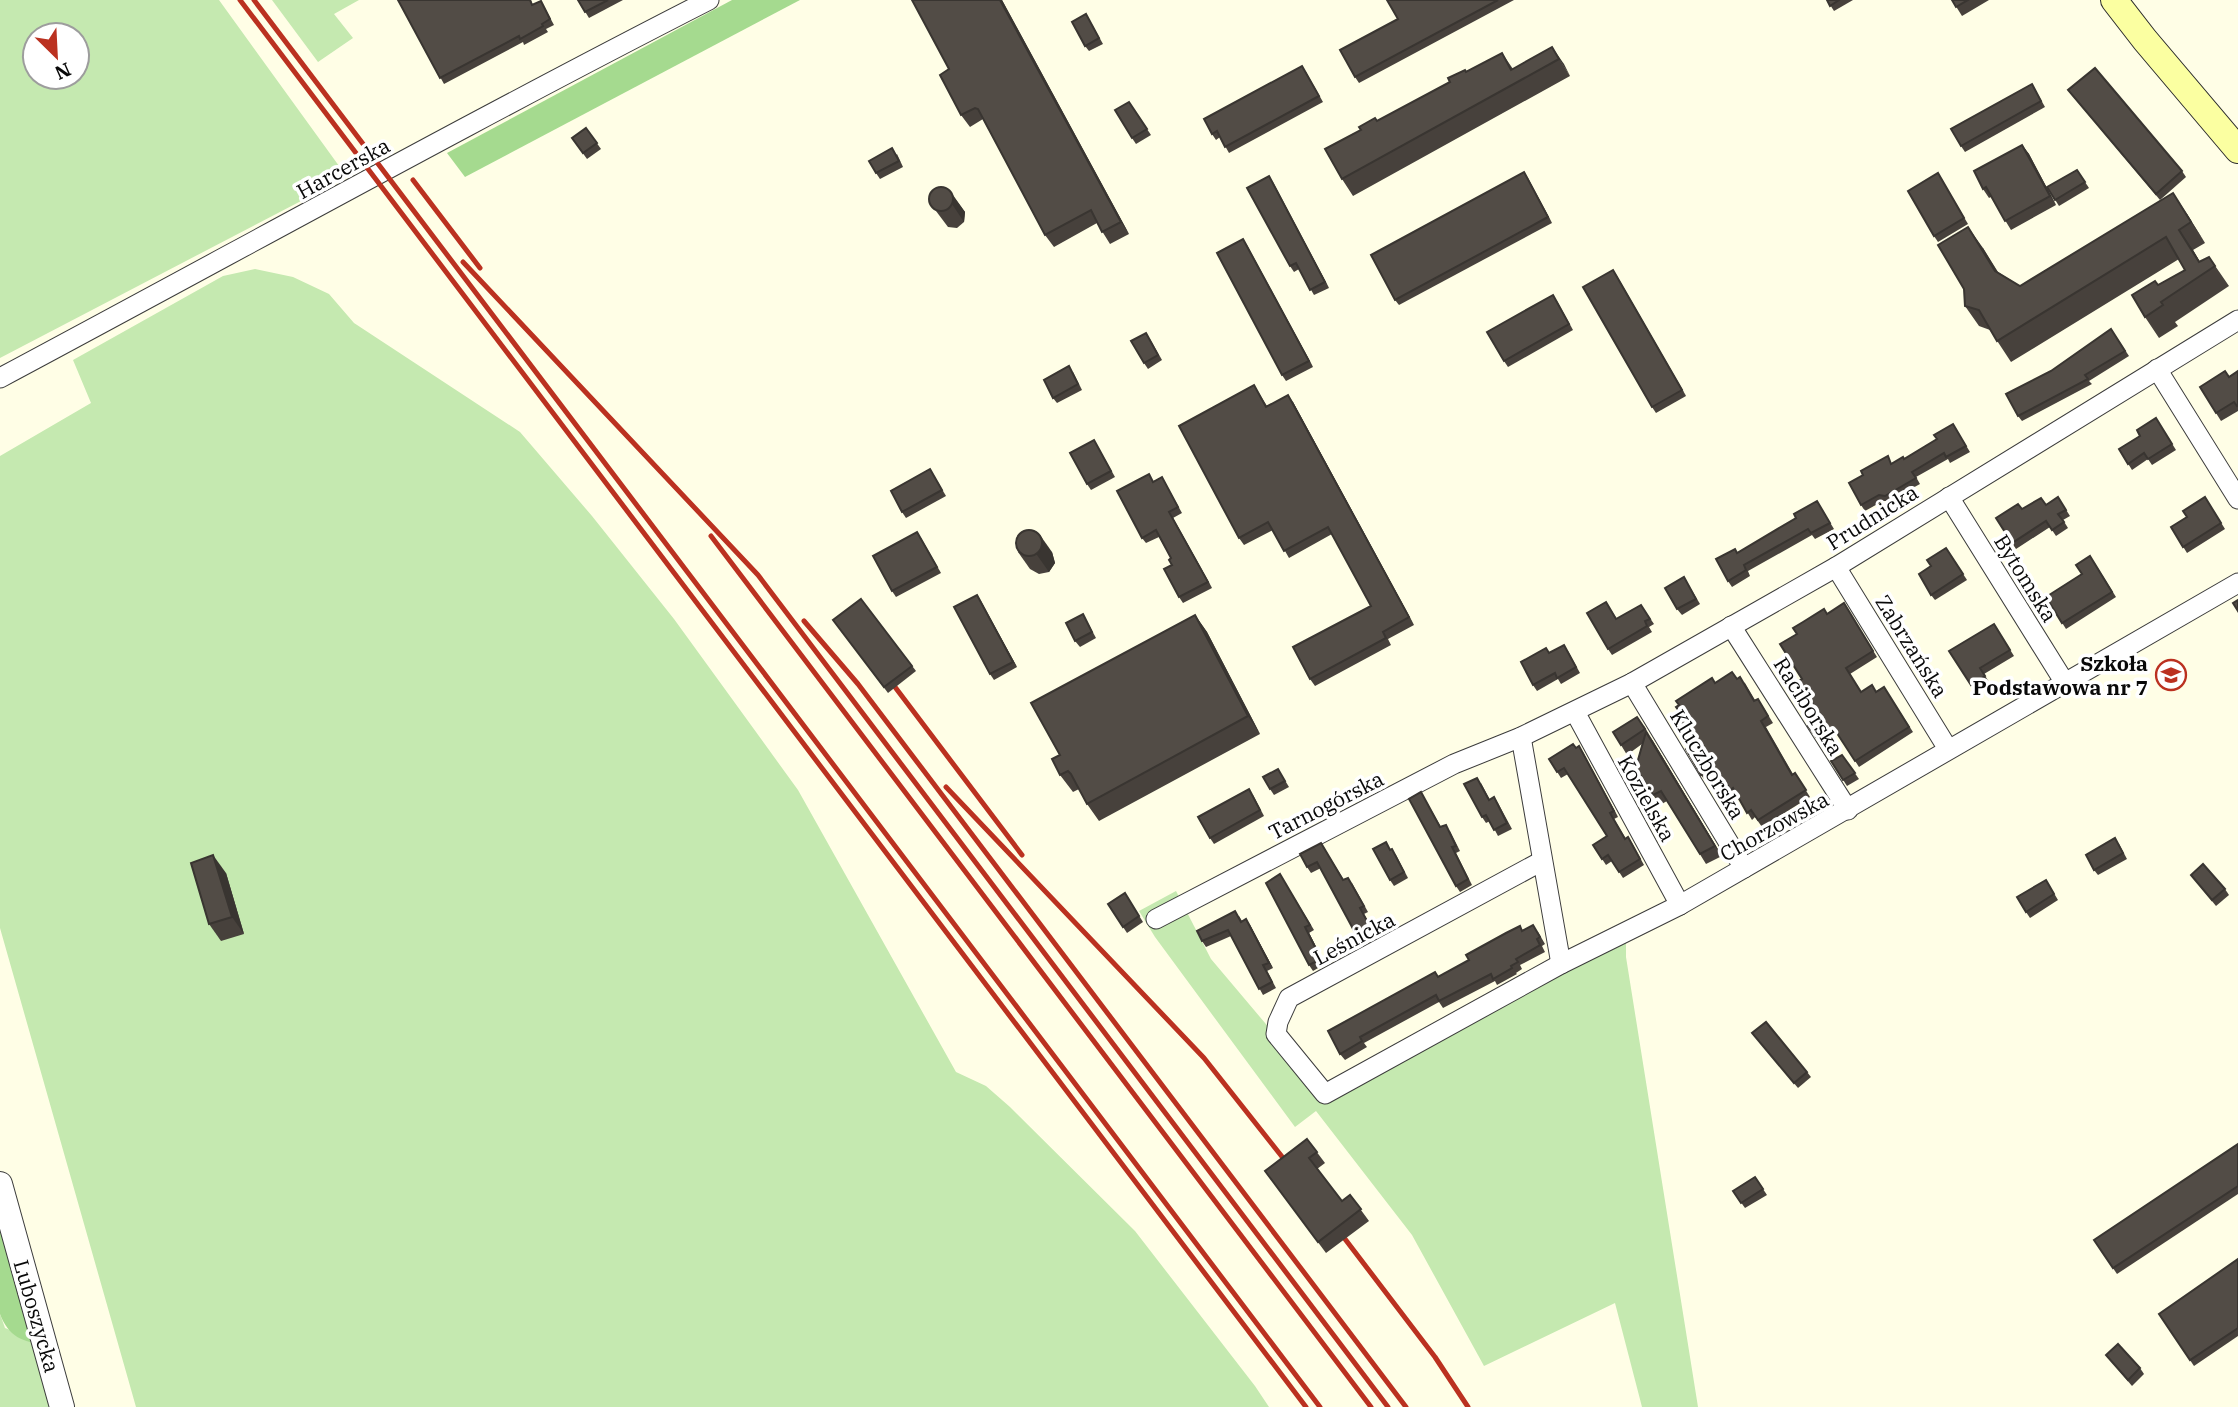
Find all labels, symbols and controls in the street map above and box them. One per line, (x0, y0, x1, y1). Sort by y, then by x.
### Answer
north arrow (21, 21, 91, 91)
text: N (51, 58, 75, 86)
street label: Harcerska (291, 131, 395, 205)
street label: Prudnicka (1821, 478, 1923, 556)
street label: Bytomska (1988, 529, 2064, 627)
street label: Zabrzańska (1869, 589, 1955, 703)
place label: Szkoła Podstawowa nr 7 (1972, 649, 2148, 701)
street label: Raciborska (1768, 652, 1850, 760)
school or university icon: Szkoła Podstawowa nr 7 (2154, 658, 2188, 692)
street label: Kluczborska (1664, 704, 1752, 824)
street label: Kozielska (1612, 750, 1682, 846)
street label: Tarnogórska (1264, 764, 1388, 846)
street label: Chorzowska (1715, 785, 1833, 867)
street label: Leśnicka (1308, 905, 1400, 971)
street label: Luboszycka (8, 1256, 66, 1376)

